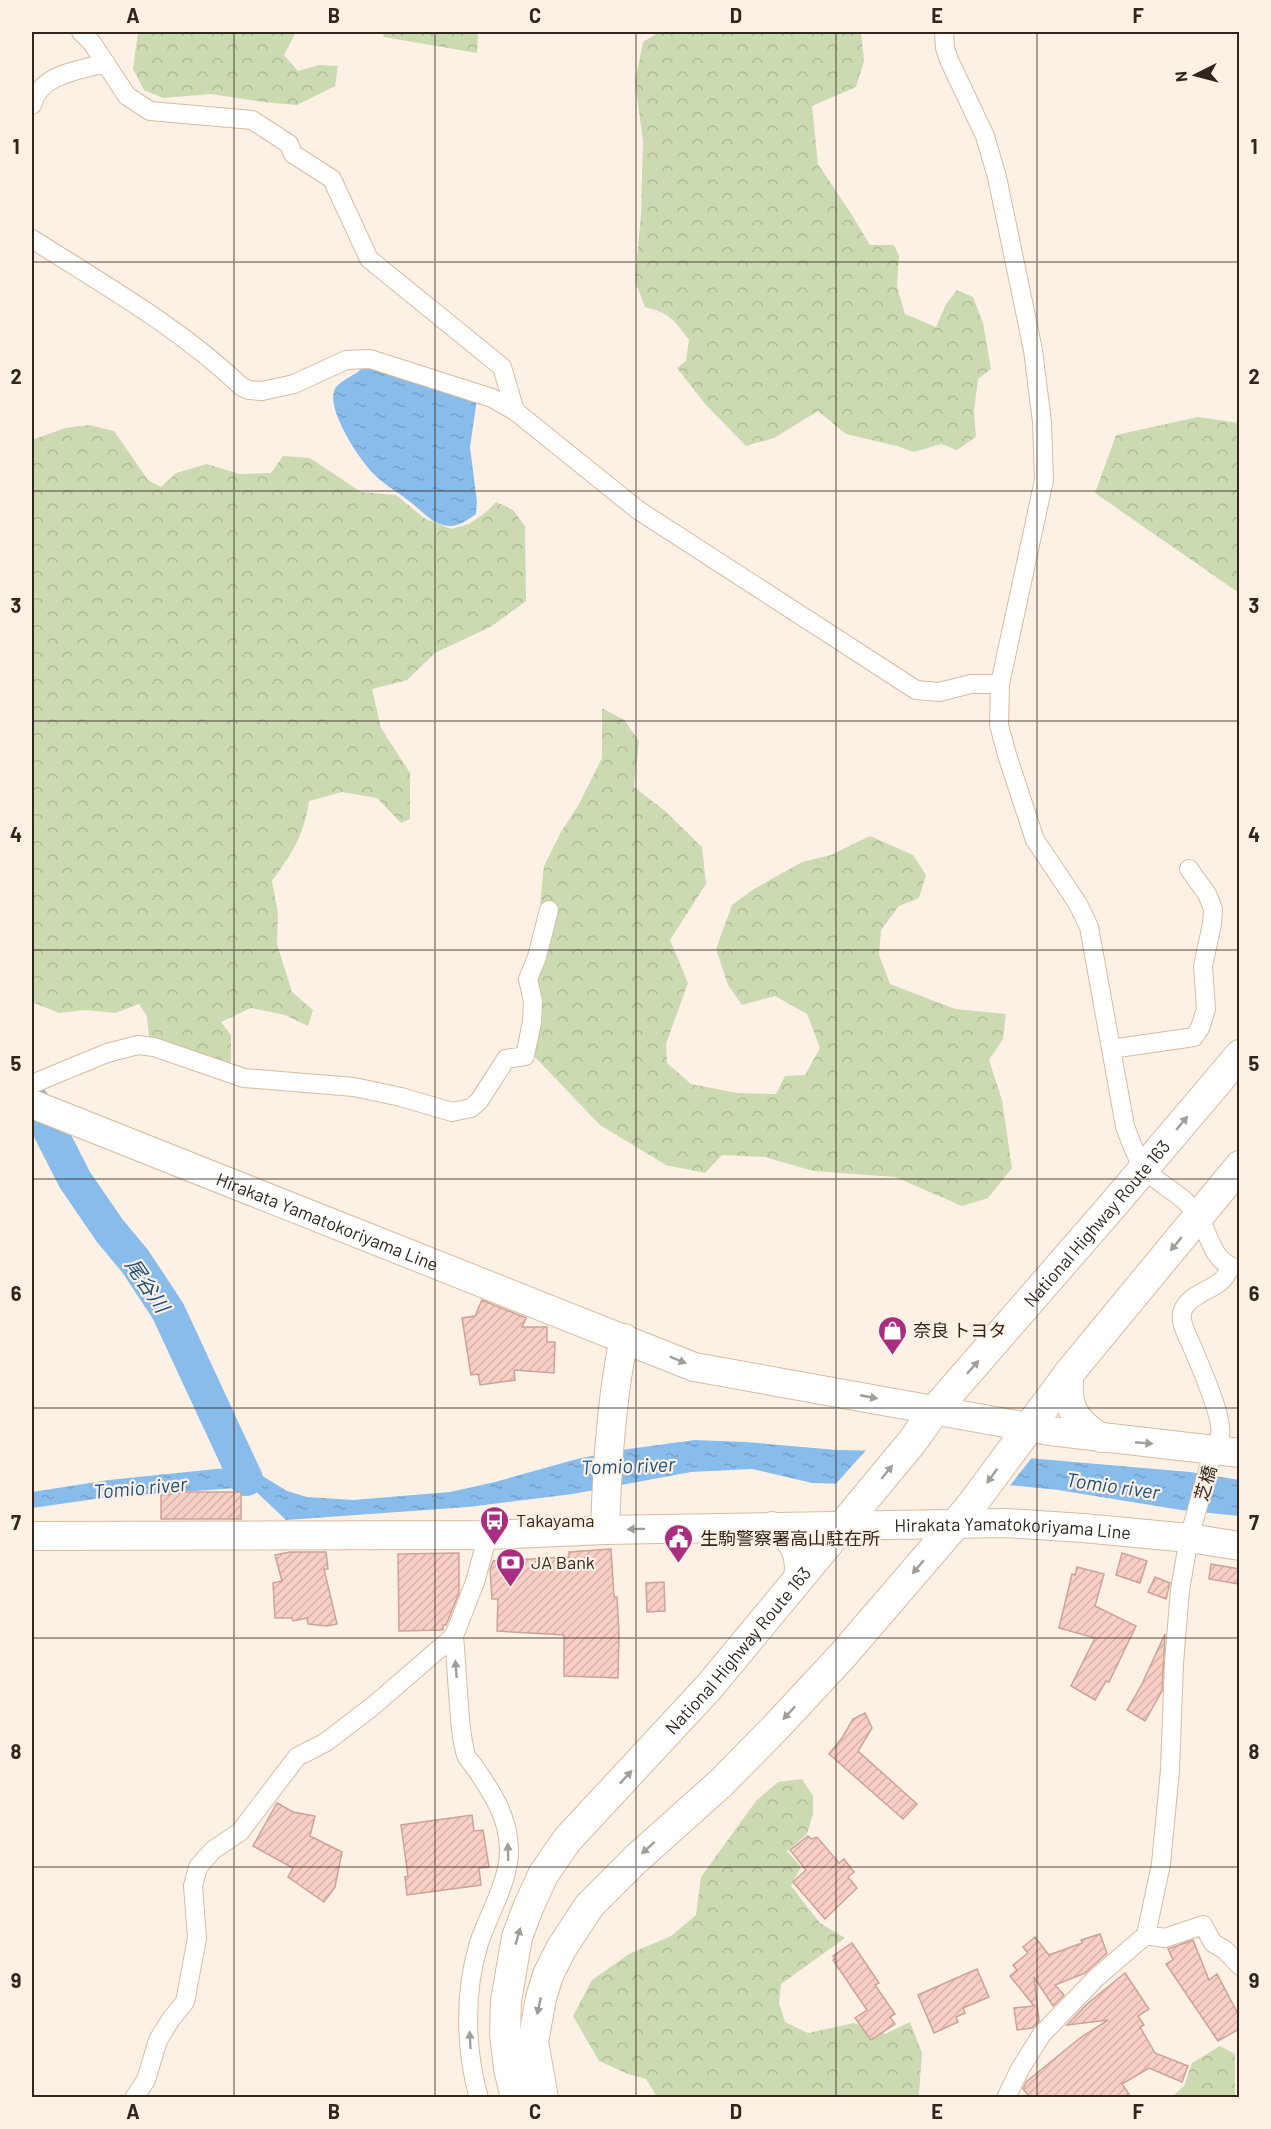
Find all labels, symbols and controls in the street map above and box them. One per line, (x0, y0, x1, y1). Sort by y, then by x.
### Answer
text: A (126, 3, 140, 27)
text: B (328, 3, 340, 27)
text: C (529, 3, 541, 27)
text: D (730, 3, 742, 27)
text: E (931, 3, 943, 27)
text: F (1132, 3, 1144, 27)
north arrow (1166, 45, 1226, 105)
text: N (1171, 70, 1191, 83)
text: 1 (12, 134, 20, 158)
text: 1 (1250, 134, 1258, 158)
text: 2 (10, 364, 22, 388)
text: 2 (1248, 364, 1260, 388)
text: 3 (11, 593, 21, 617)
text: 3 (1249, 593, 1259, 617)
text: 4 (10, 822, 22, 846)
text: 4 (1248, 822, 1260, 846)
text: 5 (11, 1051, 22, 1075)
text: 5 (1249, 1051, 1260, 1075)
one-way arrow (1175, 1116, 1188, 1131)
street label: National Highway Route 163 (1019, 1135, 1174, 1311)
street label: Hirakata Yamatokoriyama Line (213, 1167, 442, 1275)
one-way arrow (1170, 1236, 1183, 1252)
water label: 尾谷川 (121, 1253, 176, 1318)
text: 6 (11, 1281, 22, 1305)
text: 6 (1249, 1281, 1260, 1305)
shop icon: 奈良 トヨタ (876, 1314, 908, 1356)
place label: 奈良 トヨタ (913, 1319, 1007, 1341)
one-way arrow (669, 1356, 687, 1365)
one-way arrow (966, 1360, 979, 1375)
one-way arrow (860, 1393, 879, 1402)
one-way arrow (1135, 1438, 1154, 1448)
water label: Tomio river (581, 1451, 676, 1479)
street label: 芝橋 (1189, 1463, 1221, 1503)
one-way arrow (881, 1464, 894, 1480)
water label: Tomio river (1065, 1467, 1162, 1504)
one-way arrow (986, 1469, 998, 1484)
water label: Tomio river (92, 1471, 189, 1503)
bus stop icon: Takayama (479, 1504, 511, 1546)
place label: Takayama (516, 1509, 595, 1531)
text: 7 (11, 1510, 21, 1534)
text: 7 (1249, 1510, 1259, 1534)
street label: Hirakata Yamatokoriyama Line (894, 1512, 1132, 1543)
public building icon: 生駒警察署高山駐在所 (663, 1522, 695, 1564)
one-way arrow (627, 1524, 646, 1534)
place label: 生駒警察署高山駐在所 (700, 1527, 880, 1549)
bank icon: JA Bank (494, 1546, 526, 1588)
place label: JA Bank (531, 1551, 595, 1573)
one-way arrow (911, 1559, 924, 1575)
street label: National Highway Route 163 (660, 1562, 815, 1738)
one-way arrow (451, 1659, 461, 1678)
one-way arrow (782, 1706, 796, 1721)
text: 8 (11, 1739, 22, 1763)
text: 8 (1249, 1739, 1260, 1763)
one-way arrow (619, 1770, 632, 1785)
one-way arrow (641, 1841, 656, 1854)
one-way arrow (504, 1842, 513, 1861)
one-way arrow (514, 1927, 524, 1945)
text: 9 (11, 1968, 21, 1992)
text: 9 (1249, 1968, 1259, 1992)
one-way arrow (534, 1996, 544, 2015)
one-way arrow (466, 2030, 475, 2049)
text: A (126, 2099, 140, 2123)
text: B (328, 2099, 340, 2123)
text: C (529, 2099, 541, 2123)
text: D (730, 2099, 742, 2123)
text: E (931, 2099, 943, 2123)
text: F (1132, 2099, 1144, 2123)

